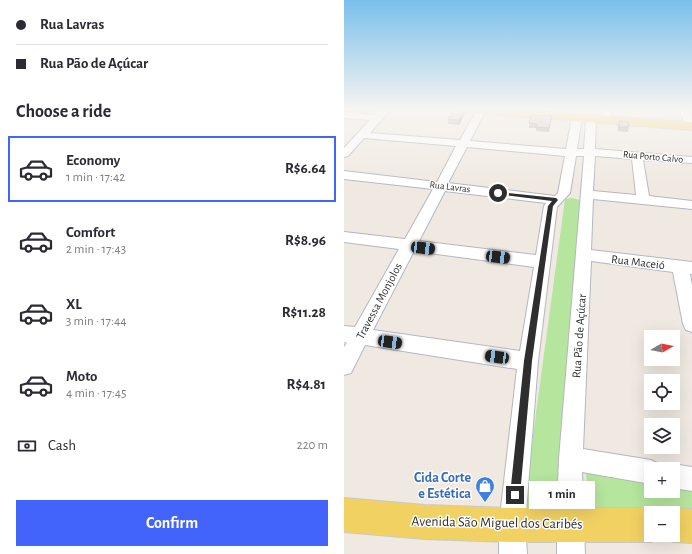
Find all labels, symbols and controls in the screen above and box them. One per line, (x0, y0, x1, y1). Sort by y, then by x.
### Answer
text: Rua Lavras (40, 17, 104, 32)
text: Rua Pão de Açúcar (40, 56, 148, 71)
text: Choose a ride (16, 103, 111, 121)
street label: Rua Porto Calvo (622, 149, 684, 165)
icon: car (18, 151, 54, 187)
text: Economy (66, 153, 120, 168)
text: R$6.64 (285, 161, 326, 176)
text: 1 min · 17:42 (66, 171, 125, 184)
street label: Rua Lavras (429, 180, 471, 194)
route start (489, 184, 507, 202)
icon: car (18, 223, 54, 259)
text: Comfort (66, 225, 115, 240)
text: R$8.96 (285, 233, 326, 248)
car (410, 241, 436, 255)
text: 2 min · 17:43 (66, 243, 126, 256)
car (485, 250, 511, 264)
street label: Rua Maceió (611, 253, 666, 271)
street label: Travessa Monjolos (354, 261, 405, 342)
street label: Rua Pão de Açúcar (570, 293, 588, 379)
icon: car (18, 295, 54, 331)
text: XL (66, 297, 82, 312)
text: R$11.28 (282, 305, 326, 320)
text: 3 min · 17:44 (66, 315, 126, 328)
north arrow (644, 330, 680, 366)
map controls (644, 330, 680, 542)
car (377, 334, 403, 350)
car (484, 349, 510, 365)
icon: car (18, 367, 54, 403)
text: Moto (66, 369, 98, 384)
button: locate (644, 374, 680, 410)
text: R$4.81 (287, 377, 326, 392)
text: 4 min · 17:45 (66, 387, 126, 400)
button: layers (644, 418, 680, 454)
icon: cash (16, 435, 38, 457)
text: Cash (48, 438, 76, 453)
text: 220 m (297, 439, 328, 452)
button: + (644, 462, 680, 498)
place label: Cida Corte e Estética (414, 471, 471, 501)
shop icon: Cida Corte e Estética (474, 475, 496, 503)
callout: 1 min (529, 481, 595, 509)
route end (506, 486, 524, 504)
text: 1 min (548, 488, 576, 501)
button: Confirm (16, 500, 328, 546)
button: − (644, 506, 680, 542)
street label: Avenida São Miguel dos Caribés (411, 515, 583, 531)

